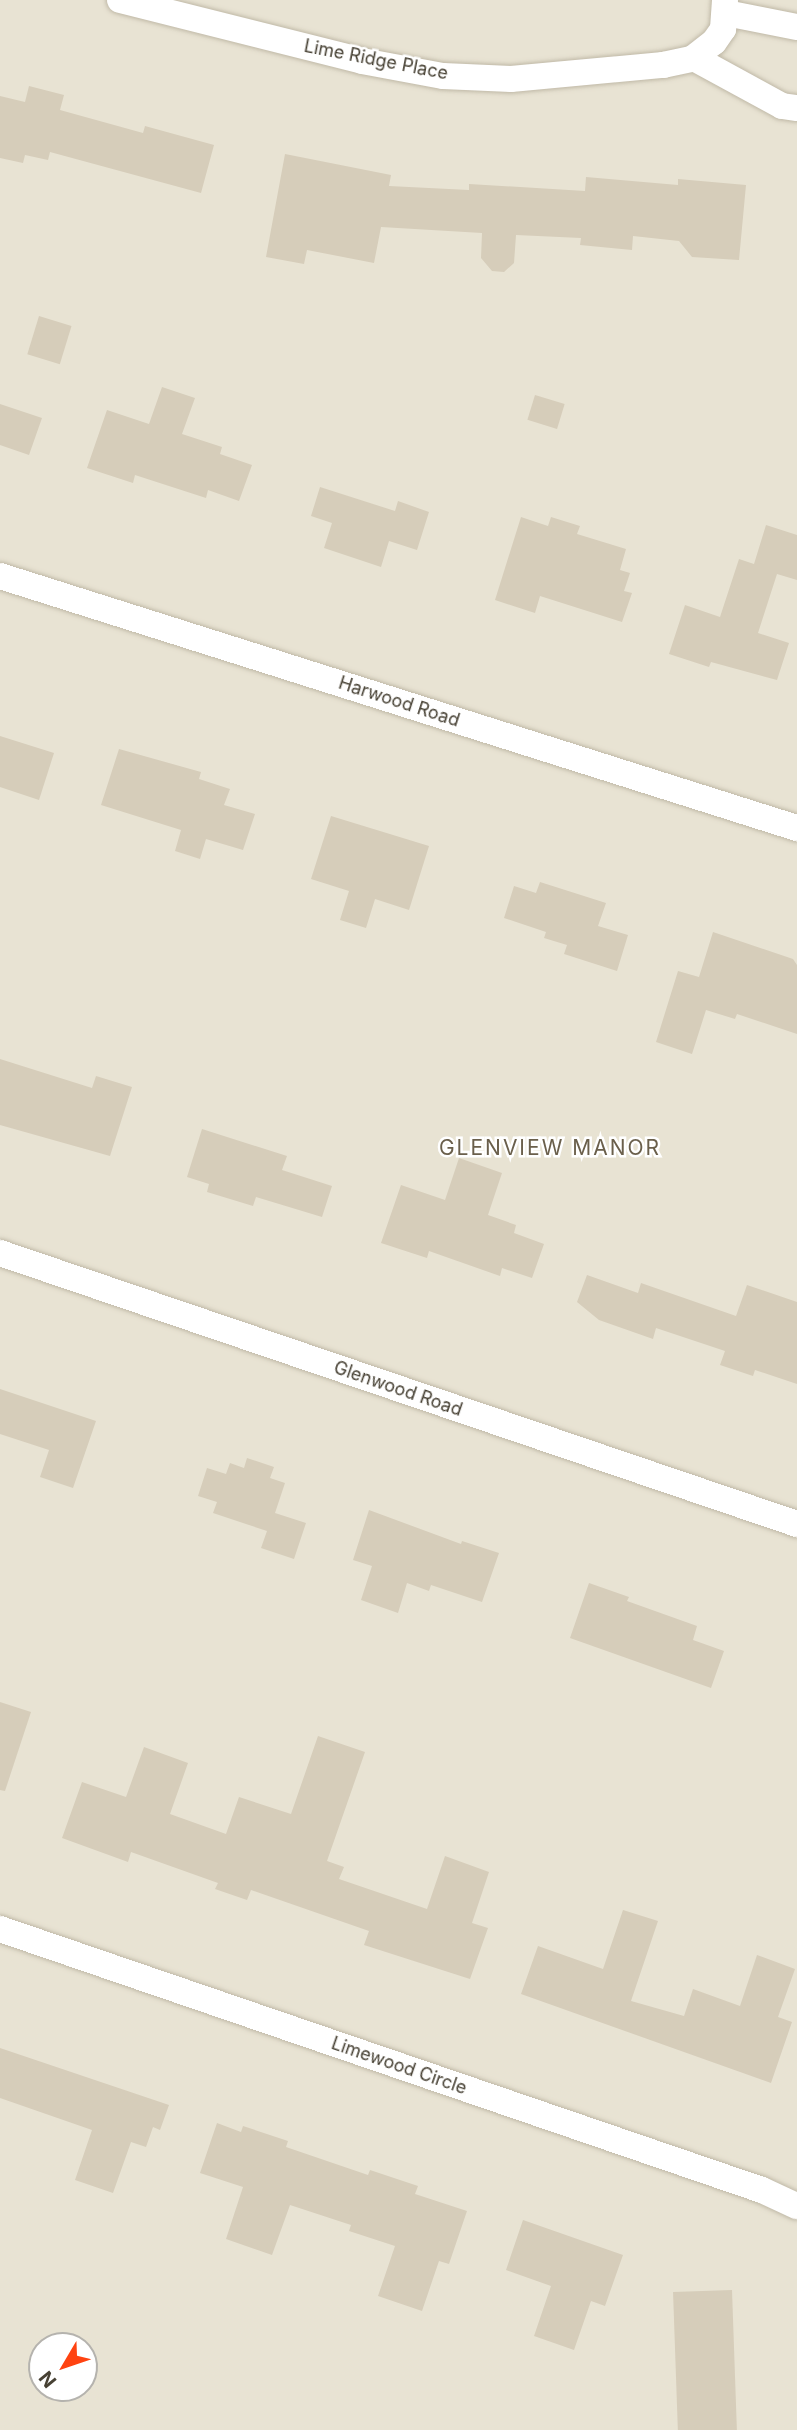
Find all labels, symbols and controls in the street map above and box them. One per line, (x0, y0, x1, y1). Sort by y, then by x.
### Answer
street label: Lime Ridge Place (302, 35, 450, 85)
street label: Harwood Road (336, 672, 462, 732)
district label: GLENVIEW MANOR (441, 1135, 659, 1161)
street label: Glenwood Road (331, 1357, 465, 1421)
street label: Limewood Circle (329, 2033, 469, 2099)
north arrow (28, 2332, 98, 2402)
text: N (34, 2366, 61, 2392)

